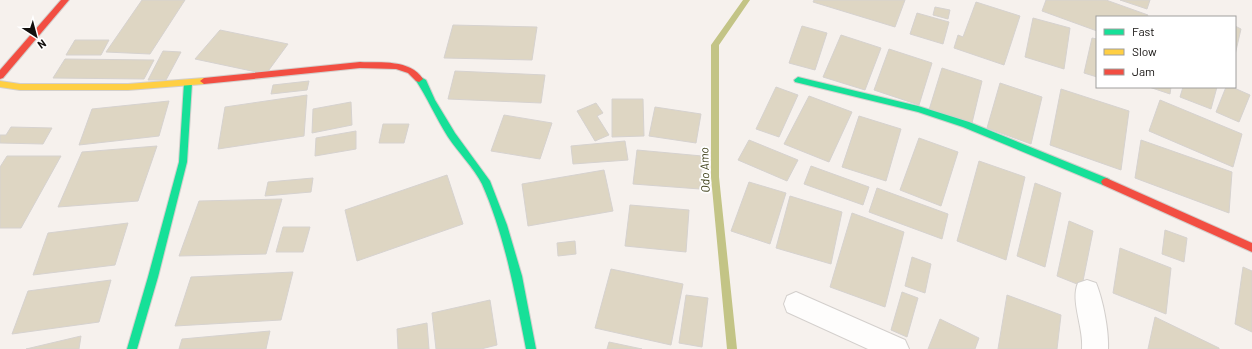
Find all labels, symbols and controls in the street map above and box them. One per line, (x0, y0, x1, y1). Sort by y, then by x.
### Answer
north arrow (16, 16, 56, 56)
legend (1096, 16, 1236, 88)
text: Fast (1132, 24, 1155, 38)
text: N (35, 37, 49, 52)
text: Slow (1132, 44, 1157, 58)
text: Jam (1132, 64, 1155, 78)
water label: Odo Amo (696, 147, 712, 193)

